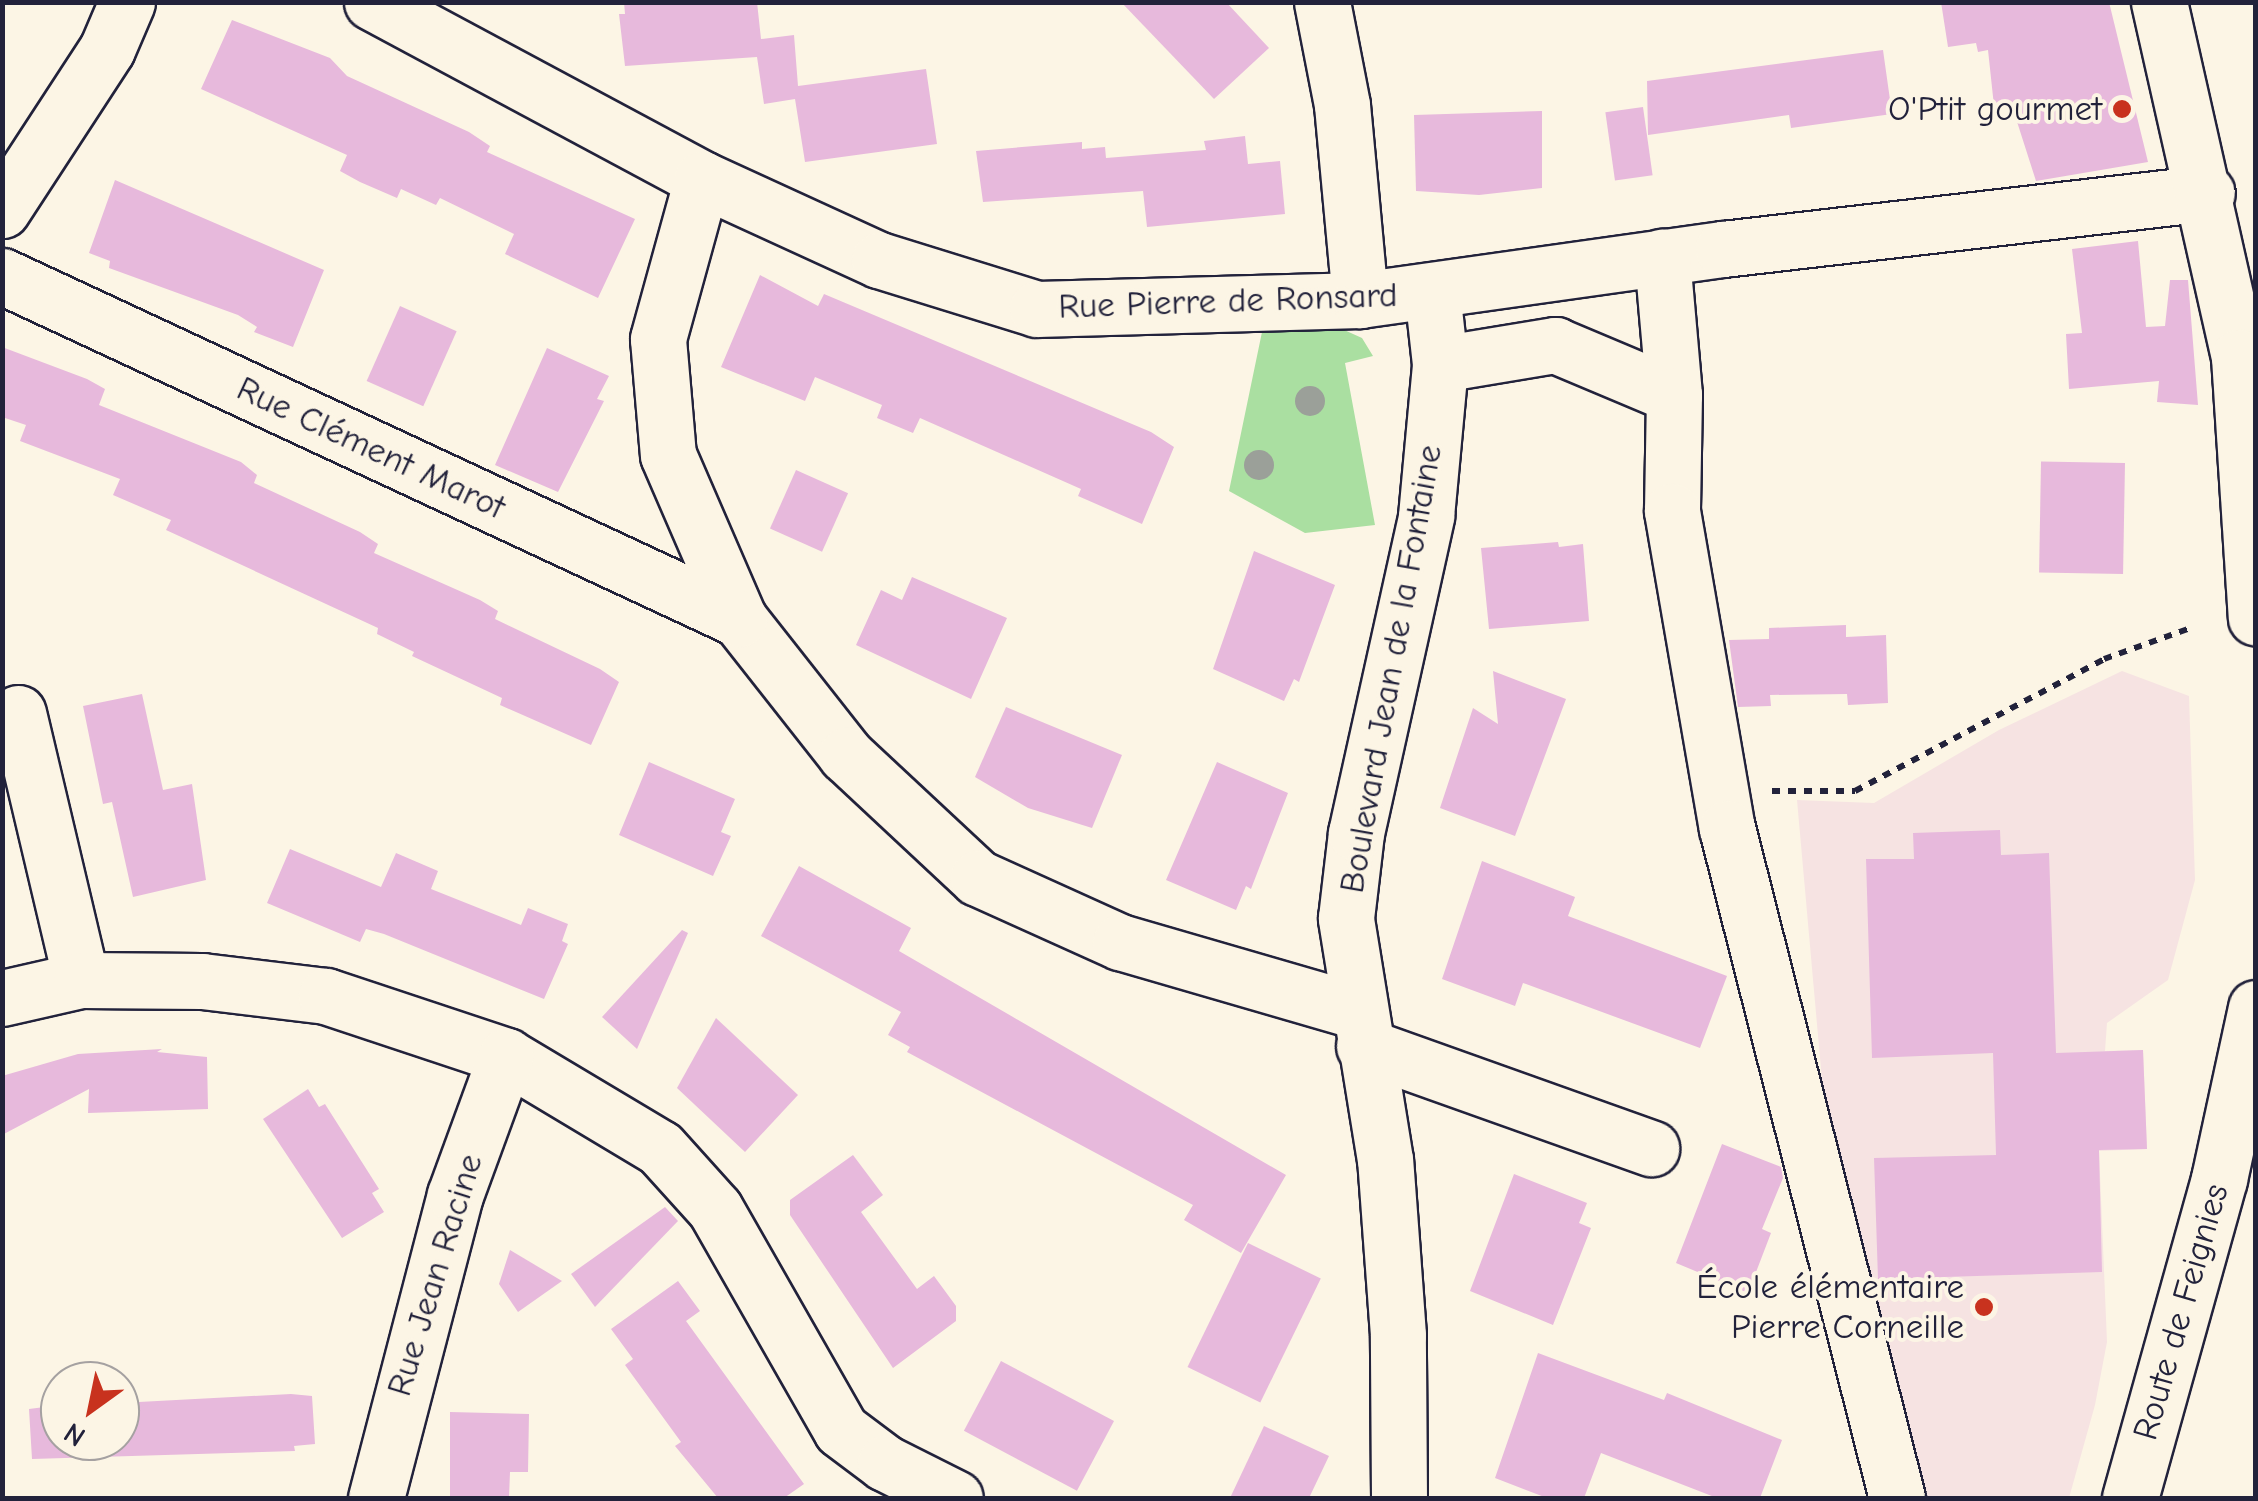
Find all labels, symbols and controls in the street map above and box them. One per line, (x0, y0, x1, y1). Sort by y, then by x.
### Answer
place label: O'Ptit gourmet (1888, 88, 2102, 130)
marker: O'Ptit gourmet (2111, 98, 2133, 120)
street label: Rue Pierre de Ronsard (1058, 274, 1398, 328)
street label: Rue Clément Marot (230, 367, 512, 529)
street label: Boulevard Jean de la Fontaine (1331, 442, 1451, 896)
street label: Rue Jean Racine (378, 1149, 492, 1401)
street label: Route de Feignies (2124, 1179, 2238, 1445)
place label: École élémentaire Pierre Corneille (1696, 1266, 1964, 1348)
marker: École élémentaire Pierre Corneille (1973, 1296, 1995, 1318)
north arrow (40, 1361, 140, 1461)
text: N (58, 1416, 91, 1453)

